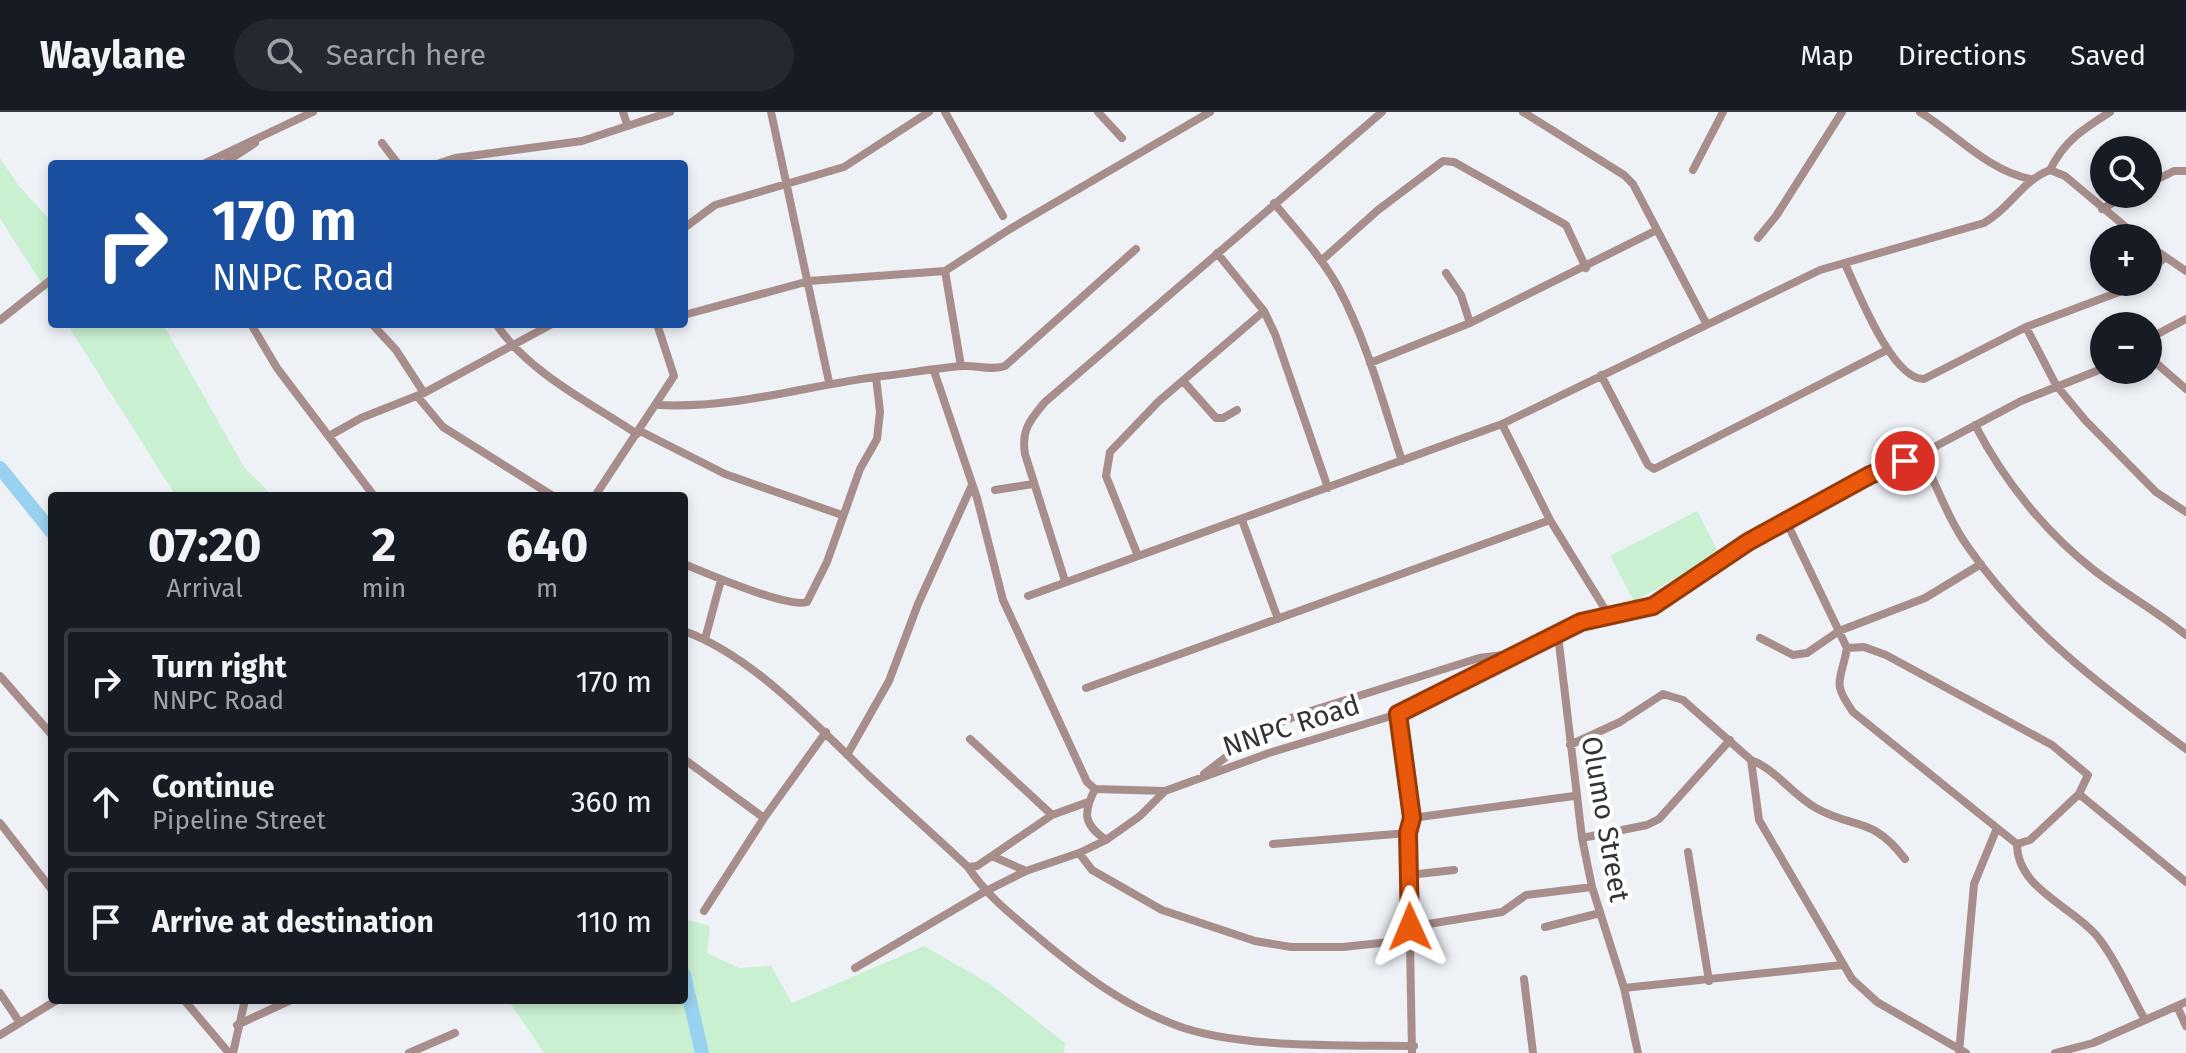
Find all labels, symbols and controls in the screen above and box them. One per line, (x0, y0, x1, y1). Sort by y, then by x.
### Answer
search box (234, 19, 794, 91)
text: Waylane (40, 32, 186, 78)
icon: search (262, 33, 306, 77)
text: Search here (326, 37, 486, 73)
text: Map (1800, 39, 1854, 72)
text: Directions (1898, 39, 2026, 72)
text: Saved (2070, 39, 2146, 72)
map controls (2090, 136, 2162, 384)
button: search (2090, 136, 2162, 208)
text: 170 m (212, 188, 357, 255)
icon: right (80, 192, 184, 296)
button: + (2090, 224, 2162, 296)
text: NNPC Road (212, 256, 395, 300)
button: − (2090, 312, 2162, 384)
pin (1871, 427, 1939, 495)
icon: arrive (1883, 439, 1927, 483)
text: 07:20 (148, 516, 262, 574)
text: 2 (371, 516, 396, 574)
text: 640 (506, 516, 588, 574)
text: Arrival (167, 573, 243, 604)
text: min (361, 573, 406, 604)
text: m (536, 573, 558, 604)
text: Turn right (152, 649, 287, 685)
icon: right (84, 660, 128, 704)
text: 170 m (576, 664, 652, 700)
text: NNPC Road (152, 685, 284, 716)
street label: NNPC Road (1218, 688, 1364, 763)
street label: Olumo Street (1575, 734, 1636, 905)
text: Continue (152, 769, 275, 805)
icon: ahead (84, 780, 128, 824)
text: 360 m (571, 784, 652, 820)
text: Pipeline Street (152, 805, 326, 836)
position arrow (1368, 885, 1452, 969)
icon: arrive (84, 900, 128, 944)
text: Arrive at destination (152, 904, 434, 940)
text: 110 m (576, 904, 652, 940)

